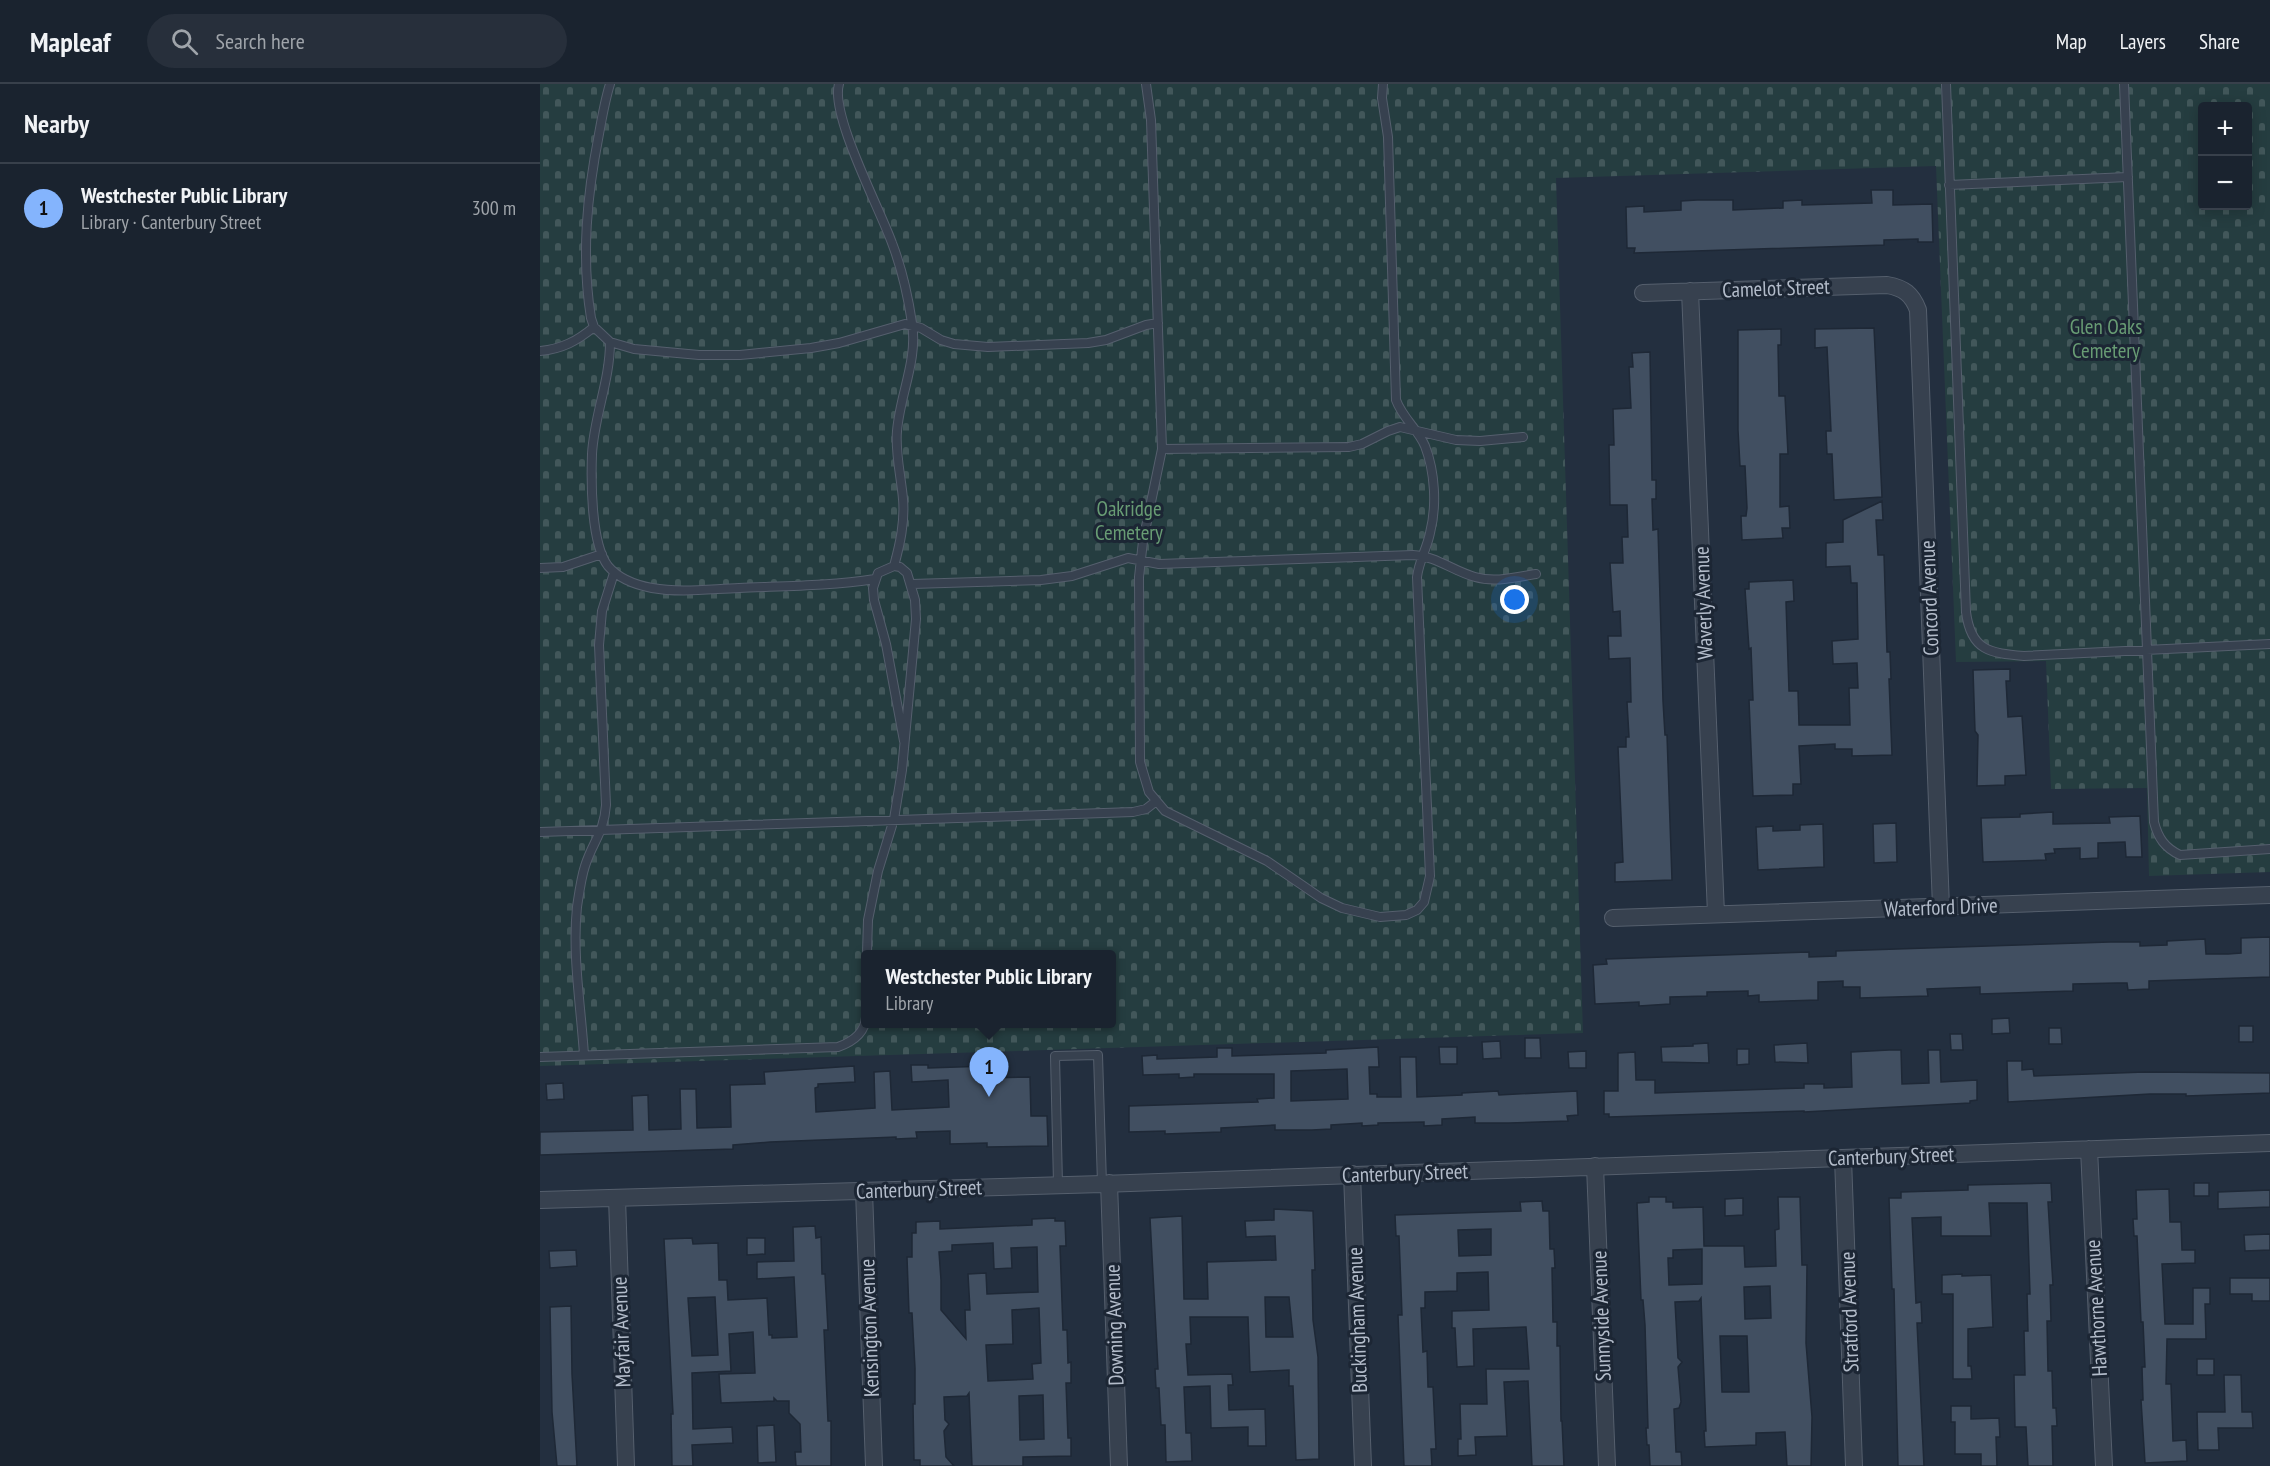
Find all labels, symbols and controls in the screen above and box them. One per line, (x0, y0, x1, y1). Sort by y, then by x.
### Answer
search box (147, 14, 567, 68)
text: Mapleaf (30, 23, 111, 60)
icon: search (168, 25, 201, 58)
text: Search here (216, 27, 305, 55)
text: Map (2056, 28, 2087, 55)
text: Layers (2120, 28, 2166, 55)
text: Share (2199, 28, 2240, 55)
map controls (2198, 102, 2252, 210)
button: + (2198, 102, 2252, 156)
text: Nearby (24, 107, 89, 140)
button: − (2198, 156, 2252, 210)
text: Westchester Public Library (81, 181, 287, 209)
text: 1 (39, 195, 48, 221)
text: 300 m (472, 195, 516, 221)
text: Library · Canterbury Street (81, 209, 261, 235)
street label: Camelot Street (1722, 273, 1831, 303)
park label: Glen Oaks Cemetery (2070, 313, 2142, 364)
park label: Oakridge Cemetery (1095, 495, 1163, 546)
street label: Concord Avenue (1913, 540, 1945, 656)
street label: Waverly Avenue (1688, 546, 1718, 660)
your location (1500, 585, 1529, 614)
street label: Waterford Drive (1884, 892, 1998, 922)
popup (861, 950, 1116, 1028)
text: Westchester Public Library (885, 962, 1092, 990)
text: Library (885, 990, 933, 1016)
pin: 1 (970, 1048, 1008, 1097)
street label: Canterbury Street (1827, 1140, 1955, 1172)
street label: Canterbury Street (1341, 1157, 1469, 1189)
street label: Canterbury Street (855, 1173, 983, 1205)
street label: Hawthorne Avenue (2079, 1239, 2113, 1377)
street label: Buckingham Avenue (1341, 1247, 1373, 1393)
street label: Sunnyside Avenue (1585, 1250, 1617, 1382)
street label: Stratford Avenue (1833, 1251, 1865, 1373)
street label: Kensington Avenue (853, 1258, 885, 1398)
street label: Downing Avenue (1098, 1264, 1130, 1386)
street label: Mayfair Avenue (606, 1276, 636, 1388)

